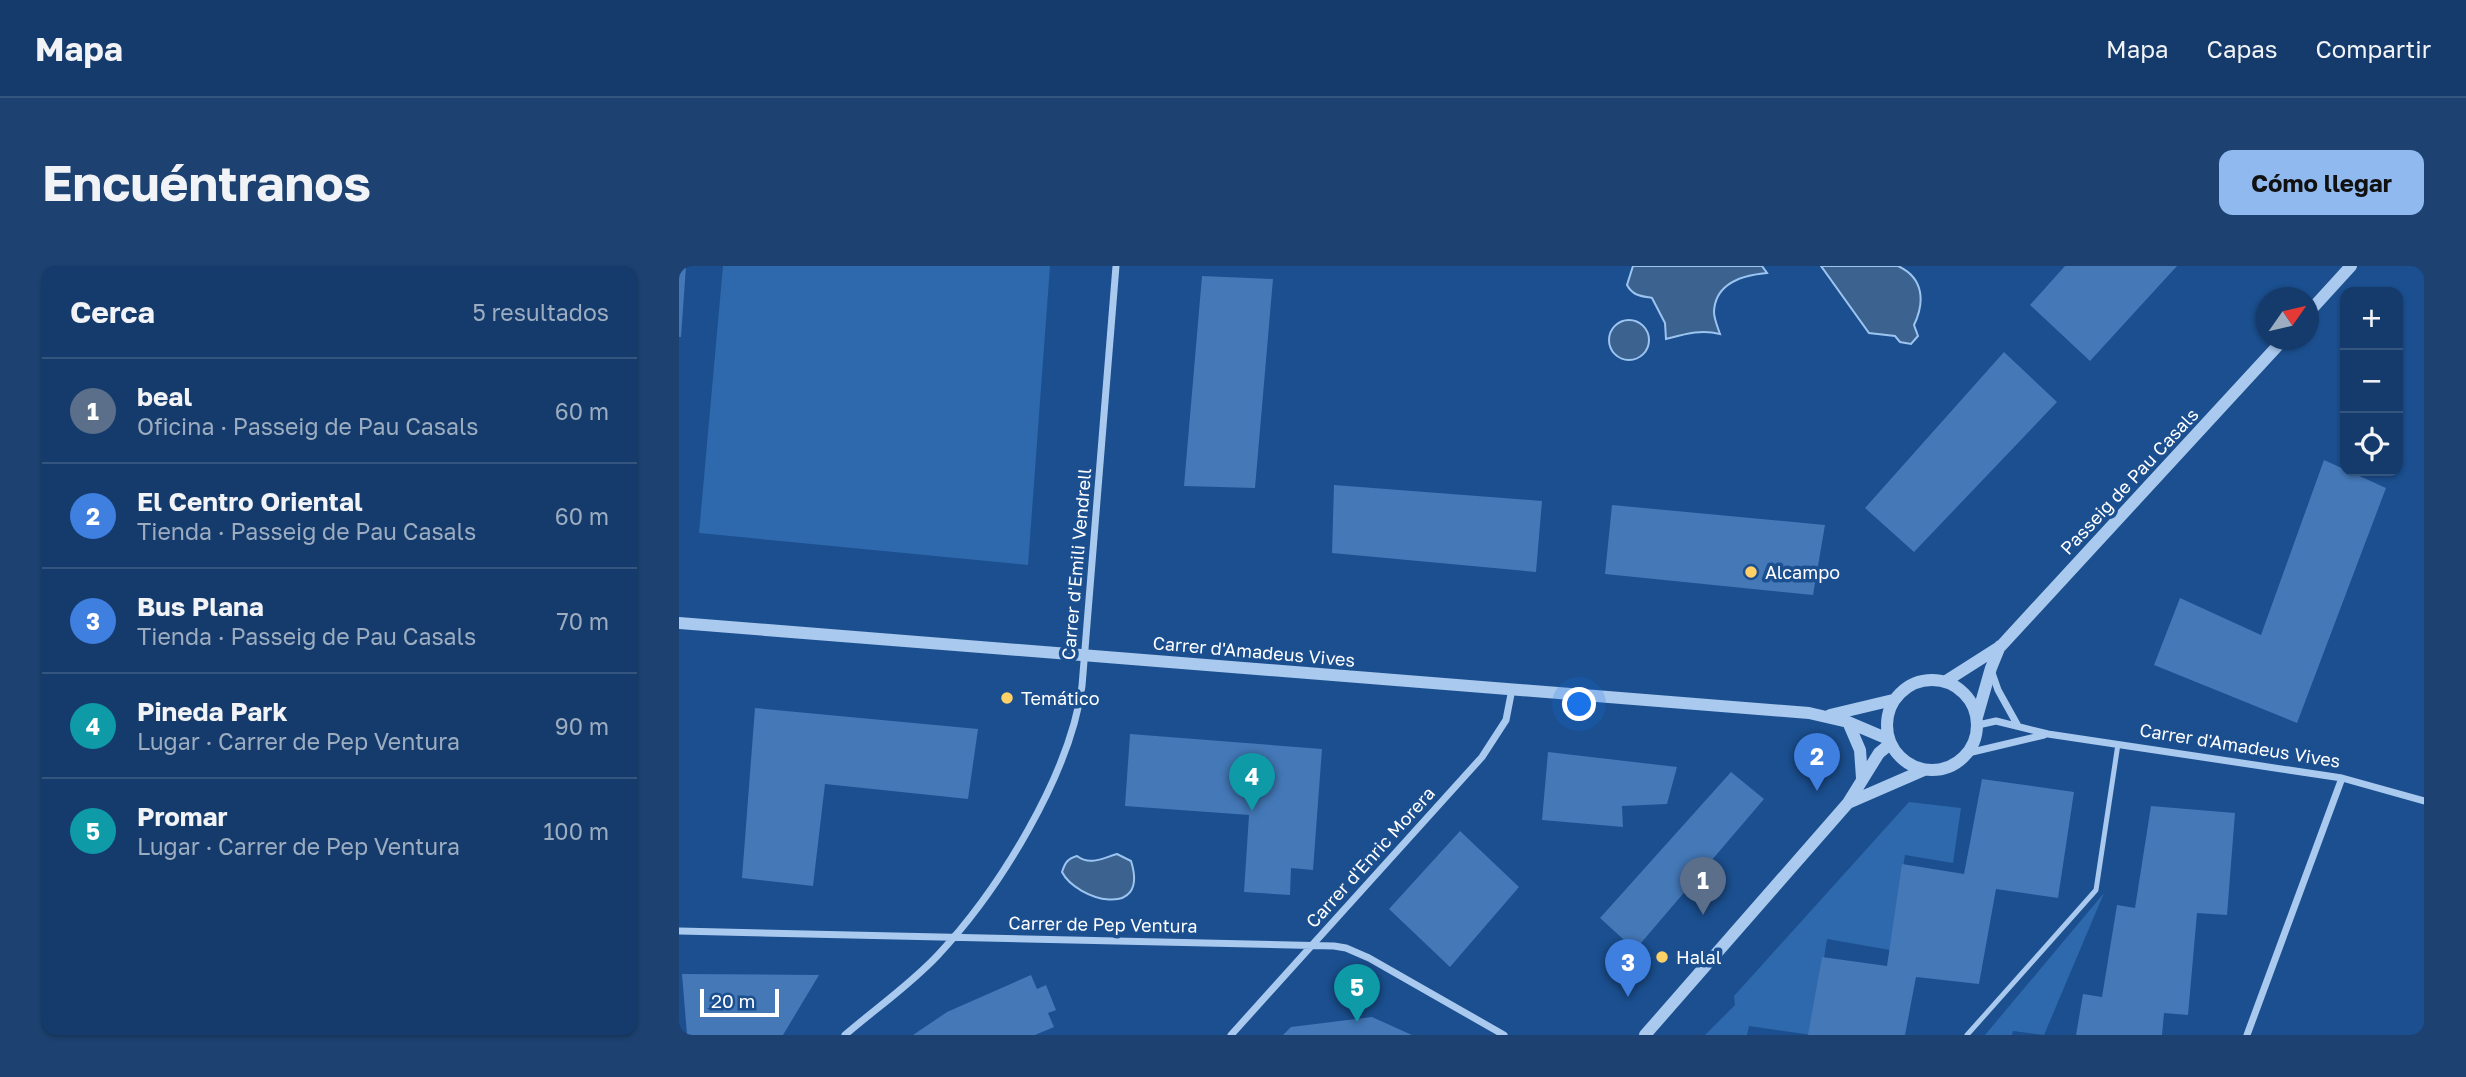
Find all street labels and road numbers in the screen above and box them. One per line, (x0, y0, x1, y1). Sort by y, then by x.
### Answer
street label: Passeig de Pau Casals (2055, 403, 2203, 559)
street label: Carrer d'Emili Vendrell (1057, 467, 1095, 661)
street label: Carrer d'Amadeus Vives (1152, 631, 1356, 671)
street label: Carrer d'Amadeus Vives (2138, 718, 2342, 772)
street label: Carrer d'Enric Morera (1301, 782, 1439, 932)
street label: Carrer de Pep Ventura (1008, 911, 1198, 937)

